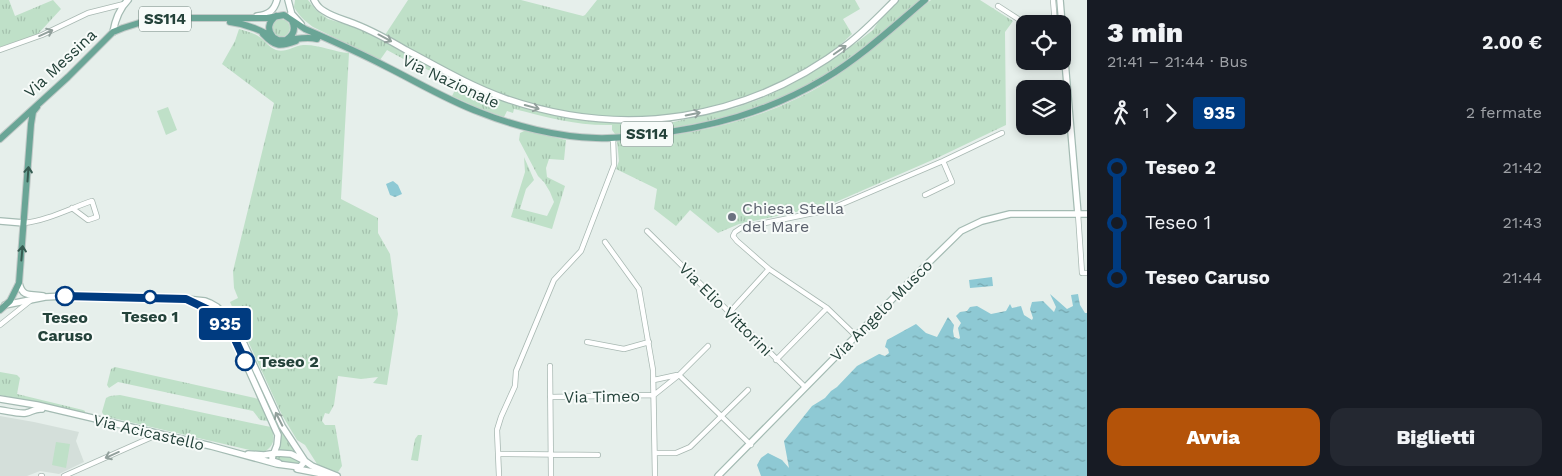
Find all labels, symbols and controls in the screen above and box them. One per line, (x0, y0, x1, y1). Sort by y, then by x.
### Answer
road number: SS114 (139, 6, 191, 32)
map controls (1016, 15, 1071, 135)
button: locate (1016, 15, 1071, 70)
text: 3 min (1107, 16, 1183, 49)
street label: Via Messina (20, 25, 100, 102)
one-way arrow (38, 27, 53, 37)
text: 2.00 € (1482, 31, 1542, 54)
one-way arrow (377, 34, 392, 43)
one-way arrow (833, 45, 847, 55)
street label: Via Nazionale (399, 51, 502, 112)
text: 21:41 – 21:44 · Bus (1107, 52, 1248, 71)
button: layers (1016, 80, 1071, 135)
icon: walk (1107, 99, 1135, 127)
icon: forward (1157, 99, 1185, 127)
text: 935 (1203, 102, 1235, 123)
one-way arrow (523, 103, 539, 112)
text: 1 (1143, 103, 1149, 122)
text: 2 fermate (1466, 103, 1542, 122)
one-way arrow (684, 109, 700, 119)
road number: SS114 (621, 122, 673, 146)
text: Teseo 2 (1145, 156, 1216, 179)
text: 21:42 (1503, 158, 1542, 177)
one-way arrow (23, 166, 32, 182)
place label: Chiesa Stella del Mare (742, 199, 844, 236)
marker: Chiesa Stella del Mare (726, 211, 738, 223)
text: Teseo 1 (1145, 211, 1211, 234)
text: 21:43 (1503, 213, 1542, 232)
one-way arrow (18, 245, 27, 261)
street label: Via Angelo Musco (826, 255, 936, 365)
street label: Via Elio Vittorini (675, 259, 776, 360)
text: Teseo Caruso (1145, 266, 1270, 289)
text: 21:44 (1502, 268, 1542, 287)
marker: Teseo Caruso (55, 286, 75, 306)
marker: Teseo 1 (143, 290, 157, 304)
place label: Teseo 1 (122, 307, 178, 326)
place label: Teseo Caruso (37, 308, 93, 345)
line badge: 935 (196, 308, 254, 340)
text: 935 (209, 313, 241, 334)
marker: Teseo 2 (235, 351, 255, 371)
place label: Teseo 2 (259, 352, 319, 371)
street label: Via Timeo (564, 386, 640, 407)
button: Avvia (1107, 408, 1320, 466)
button: Biglietti (1330, 408, 1542, 466)
street label: Via Acicastello (91, 410, 206, 455)
one-way arrow (274, 412, 284, 427)
one-way arrow (105, 451, 120, 461)

